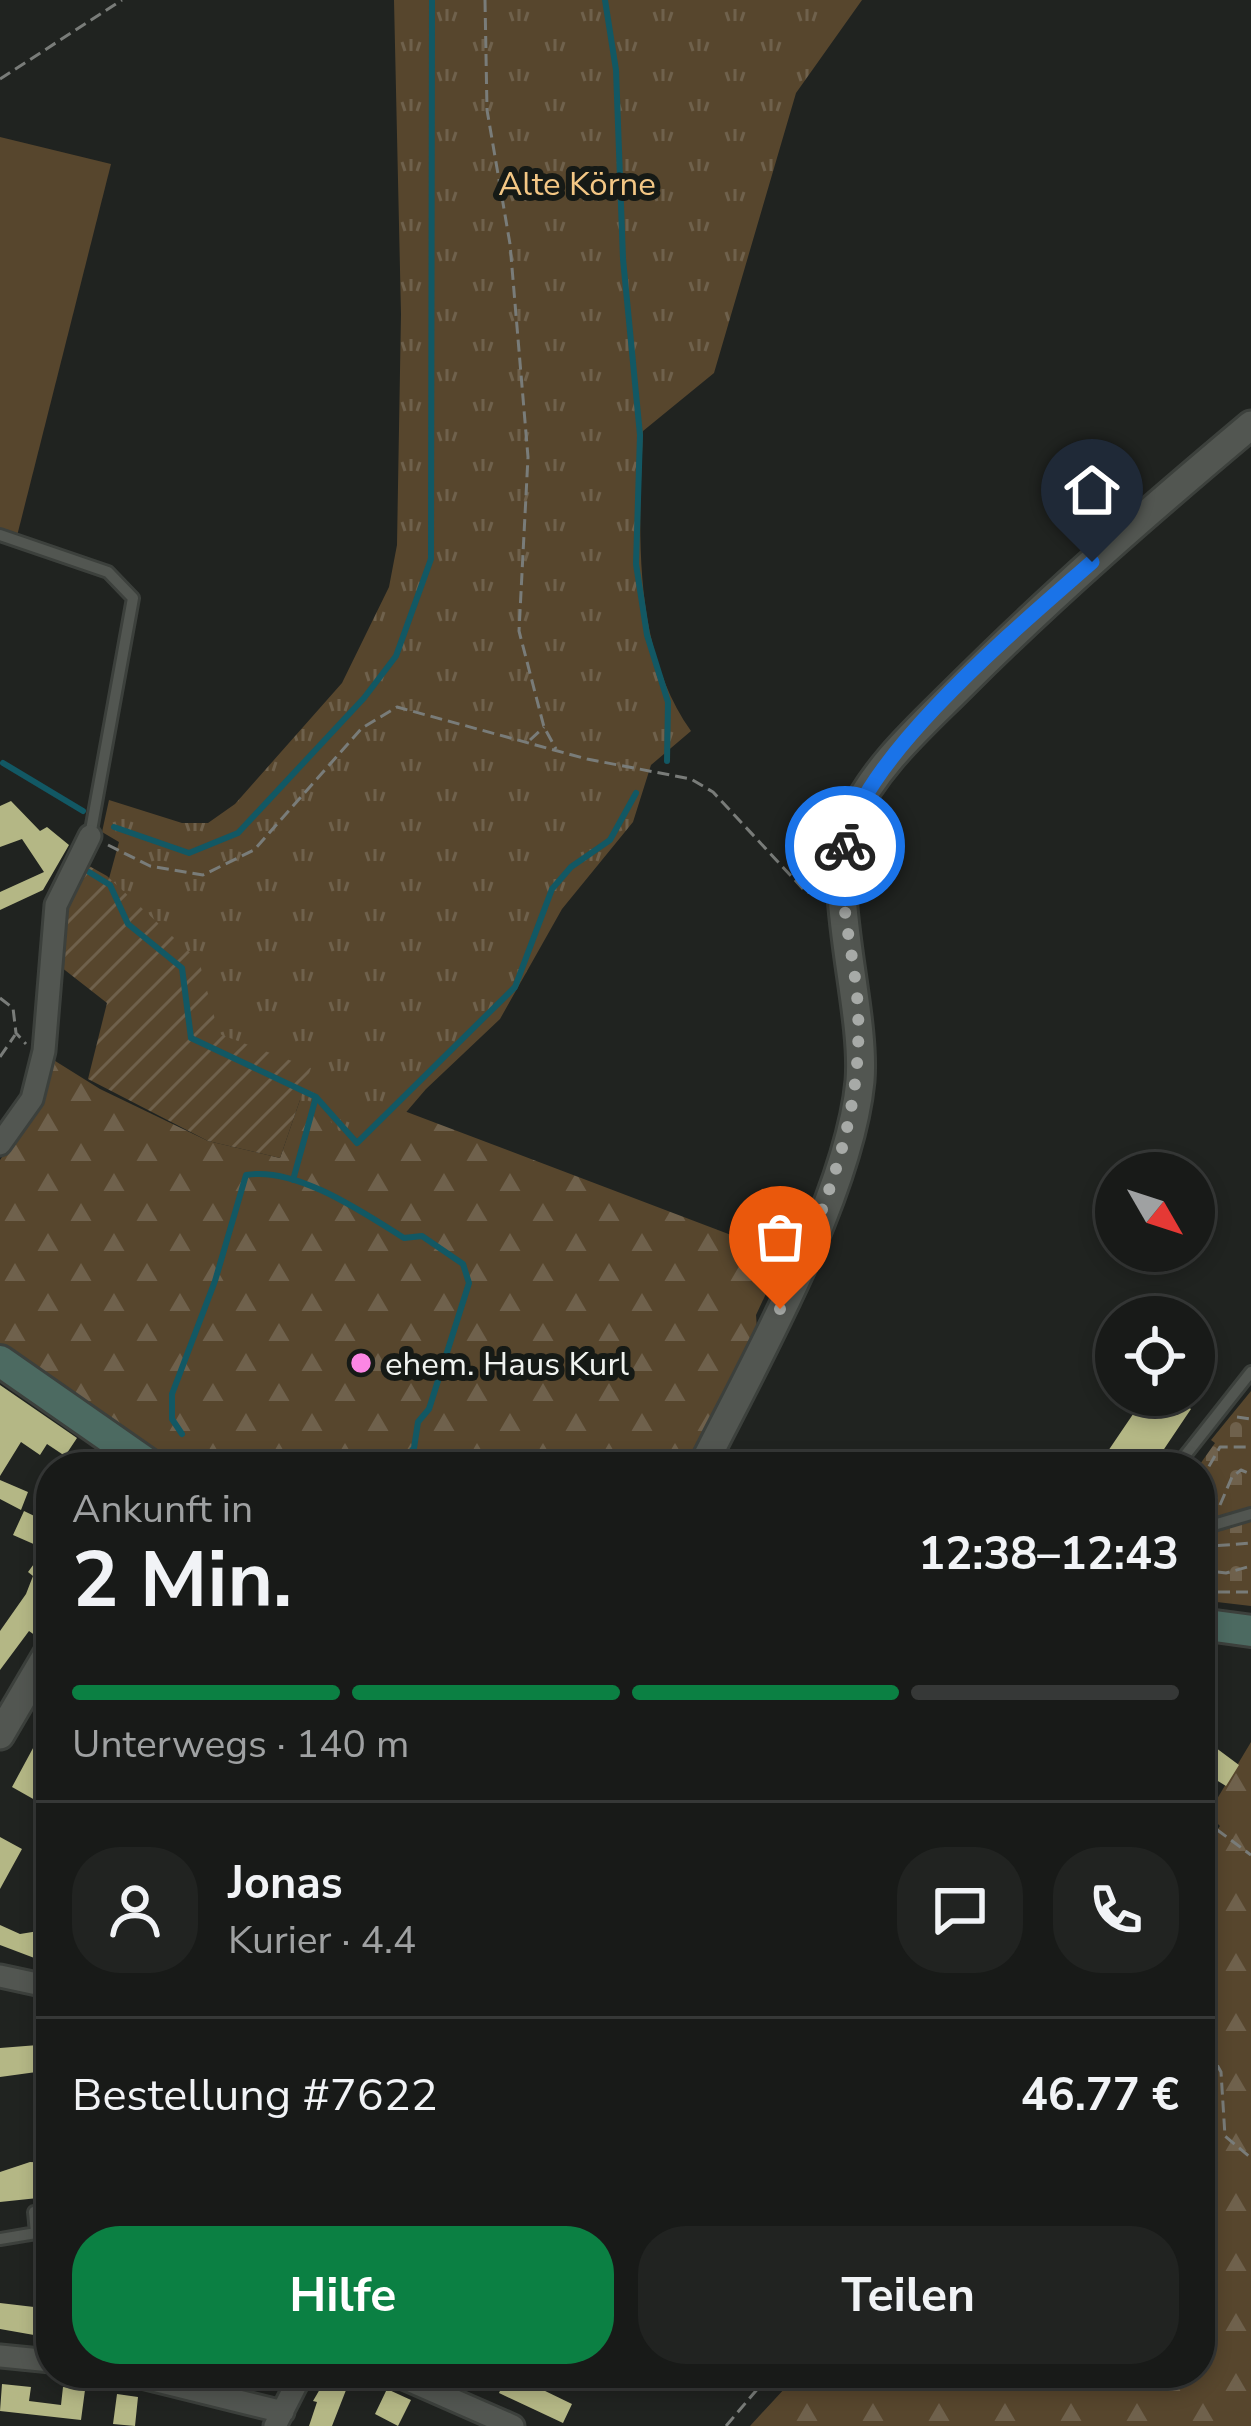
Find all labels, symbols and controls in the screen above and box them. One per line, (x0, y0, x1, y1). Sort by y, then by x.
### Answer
park label: Alte Körne (498, 162, 656, 207)
pin (1041, 439, 1143, 562)
icon: home (1059, 457, 1125, 523)
courier (785, 786, 905, 906)
icon: bike (812, 813, 878, 879)
north arrow (1095, 1152, 1215, 1272)
map controls (1095, 1152, 1215, 1416)
pin (729, 1186, 831, 1309)
icon: bag (747, 1204, 813, 1270)
button: locate (1095, 1296, 1215, 1416)
place label: ehem. Haus Kurl (385, 1342, 629, 1387)
marker: ehem. Haus Kurl (348, 1350, 374, 1376)
text: Ankunft in (72, 1483, 253, 1536)
text: 12:38–12:43 (918, 1524, 1179, 1585)
text: 2 Min. (72, 1527, 292, 1634)
text: Unterwegs · 140 m (72, 1718, 409, 1771)
button: person (72, 1847, 198, 1973)
button: chat (897, 1847, 1023, 1973)
button: phone (1053, 1847, 1179, 1973)
text: Jonas (228, 1853, 343, 1914)
text: Kurier · 4.4 (228, 1914, 416, 1967)
text: Bestellung #7622 (72, 2065, 438, 2126)
text: 46.77 € (1021, 2065, 1179, 2126)
button: Hilfe (72, 2226, 614, 2364)
button: Teilen (638, 2226, 1179, 2364)

